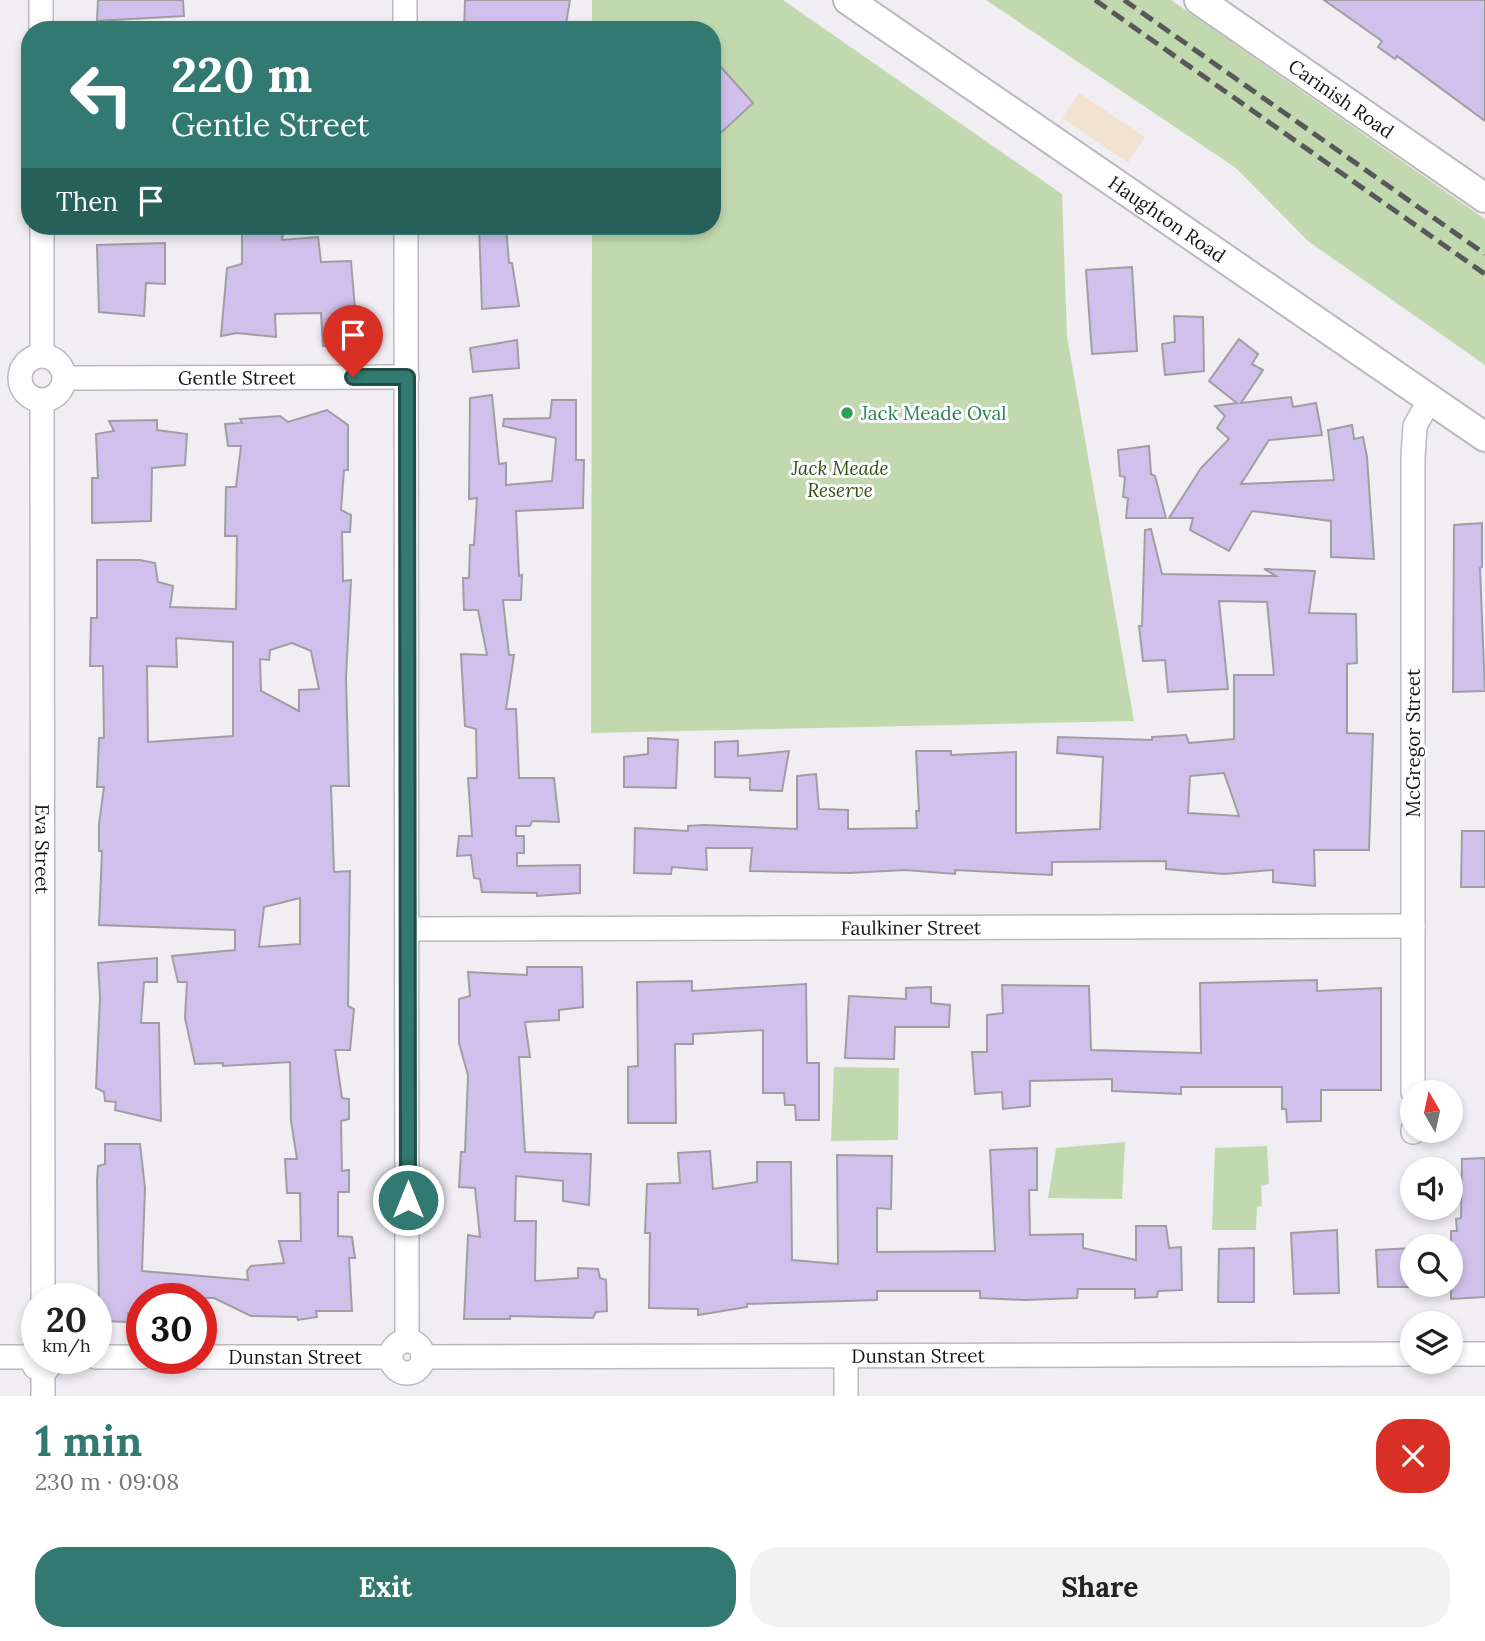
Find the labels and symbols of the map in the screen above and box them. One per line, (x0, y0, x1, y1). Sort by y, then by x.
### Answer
street label: Carinish Road (1284, 54, 1399, 143)
street label: Haughton Road (1104, 170, 1230, 268)
pin (323, 305, 383, 377)
street label: Gentle Street (178, 365, 297, 390)
place label: Jack Meade Oval (860, 401, 1006, 425)
marker: Jack Meade Oval (839, 405, 855, 421)
park label: Jack Meade Reserve (790, 456, 889, 502)
street label: McGregor Street (1401, 668, 1425, 817)
street label: Eva Street (30, 804, 55, 895)
street label: Faulkiner Street (841, 915, 982, 940)
north arrow (1400, 1080, 1463, 1143)
position arrow (371, 1163, 445, 1237)
speed limit sign: 30 (126, 1283, 217, 1374)
street label: Dunstan Street (851, 1343, 985, 1368)
street label: Dunstan Street (228, 1345, 362, 1369)

